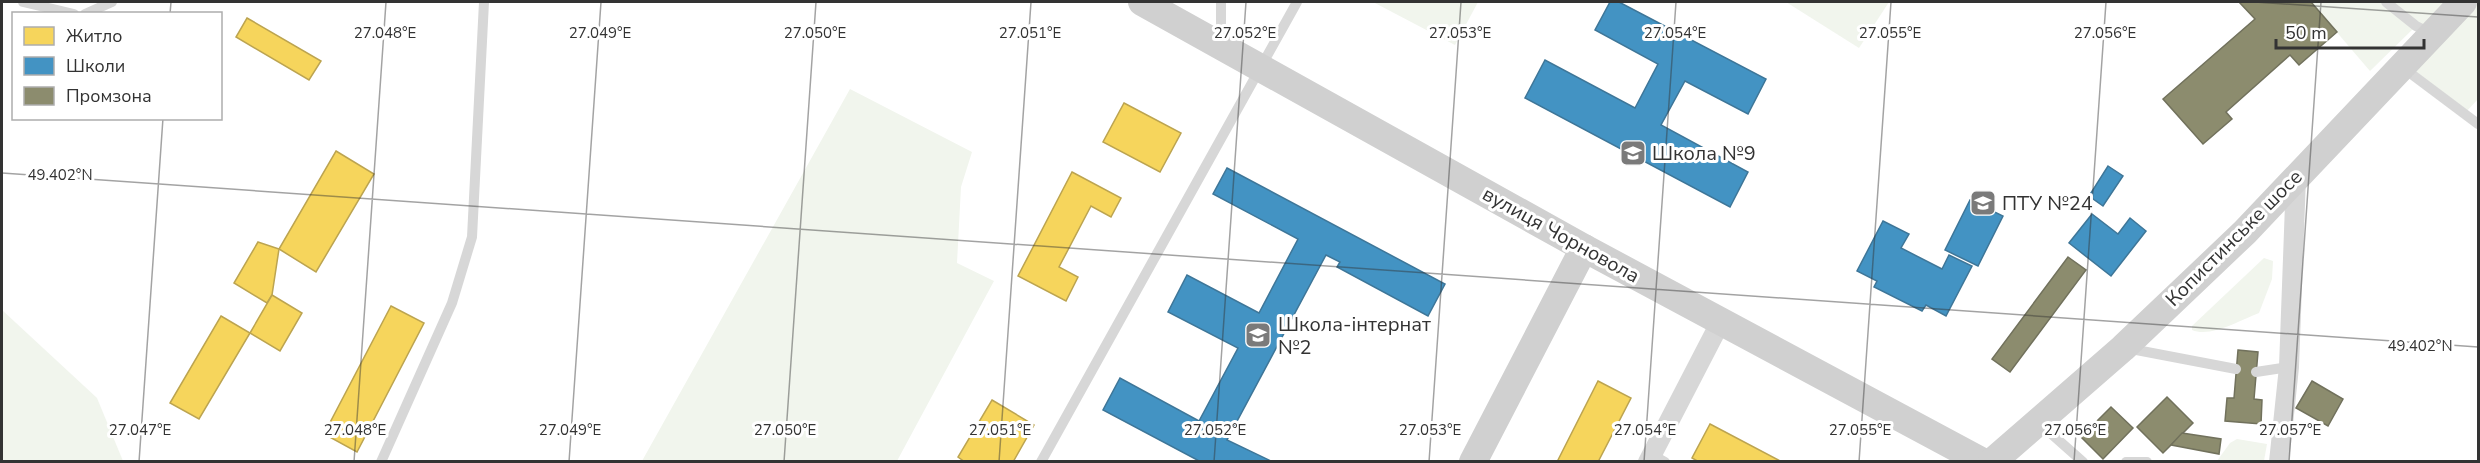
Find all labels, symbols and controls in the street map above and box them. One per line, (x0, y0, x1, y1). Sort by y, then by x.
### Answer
legend (12, 12, 222, 120)
scale bar (2276, 12, 2424, 50)
text: 50 m (2285, 21, 2327, 45)
text: 27.048°E (354, 23, 416, 43)
text: 27.049°E (569, 23, 631, 43)
text: 27.050°E (784, 23, 846, 43)
text: 27.051°E (999, 23, 1061, 43)
text: 27.052°E (1214, 23, 1276, 43)
text: 27.053°E (1429, 23, 1491, 43)
text: 27.054°E (1644, 23, 1706, 43)
text: 27.055°E (1859, 23, 1921, 43)
text: 27.056°E (2074, 23, 2136, 43)
text: Житло (66, 24, 122, 48)
text: Школи (66, 54, 125, 78)
text: Промзона (66, 84, 152, 108)
school or university icon: Школа №9 (1618, 138, 1648, 168)
place label: Школа №9 (1652, 140, 1756, 167)
street label: Копистинське шосе (2160, 164, 2308, 312)
text: 49.402°N (27, 165, 93, 185)
street label: вулиця Чорновола (1478, 181, 1644, 289)
school or university icon: ПТУ №24 (1968, 188, 1998, 218)
place label: ПТУ №24 (2002, 190, 2093, 217)
place label: Школа-інтернат №2 (1278, 311, 1431, 361)
school or university icon: Школа-інтернат №2 (1243, 320, 1273, 350)
text: 49.402°N (2387, 336, 2453, 356)
text: 27.047°E (109, 420, 171, 440)
text: 27.048°E (324, 420, 386, 440)
text: 27.049°E (539, 420, 601, 440)
text: 27.050°E (754, 420, 816, 440)
text: 27.051°E (969, 420, 1031, 440)
text: 27.052°E (1184, 420, 1246, 440)
text: 27.053°E (1399, 420, 1461, 440)
text: 27.054°E (1614, 420, 1676, 440)
text: 27.055°E (1829, 420, 1891, 440)
text: 27.056°E (2044, 420, 2106, 440)
text: 27.057°E (2259, 420, 2321, 440)

